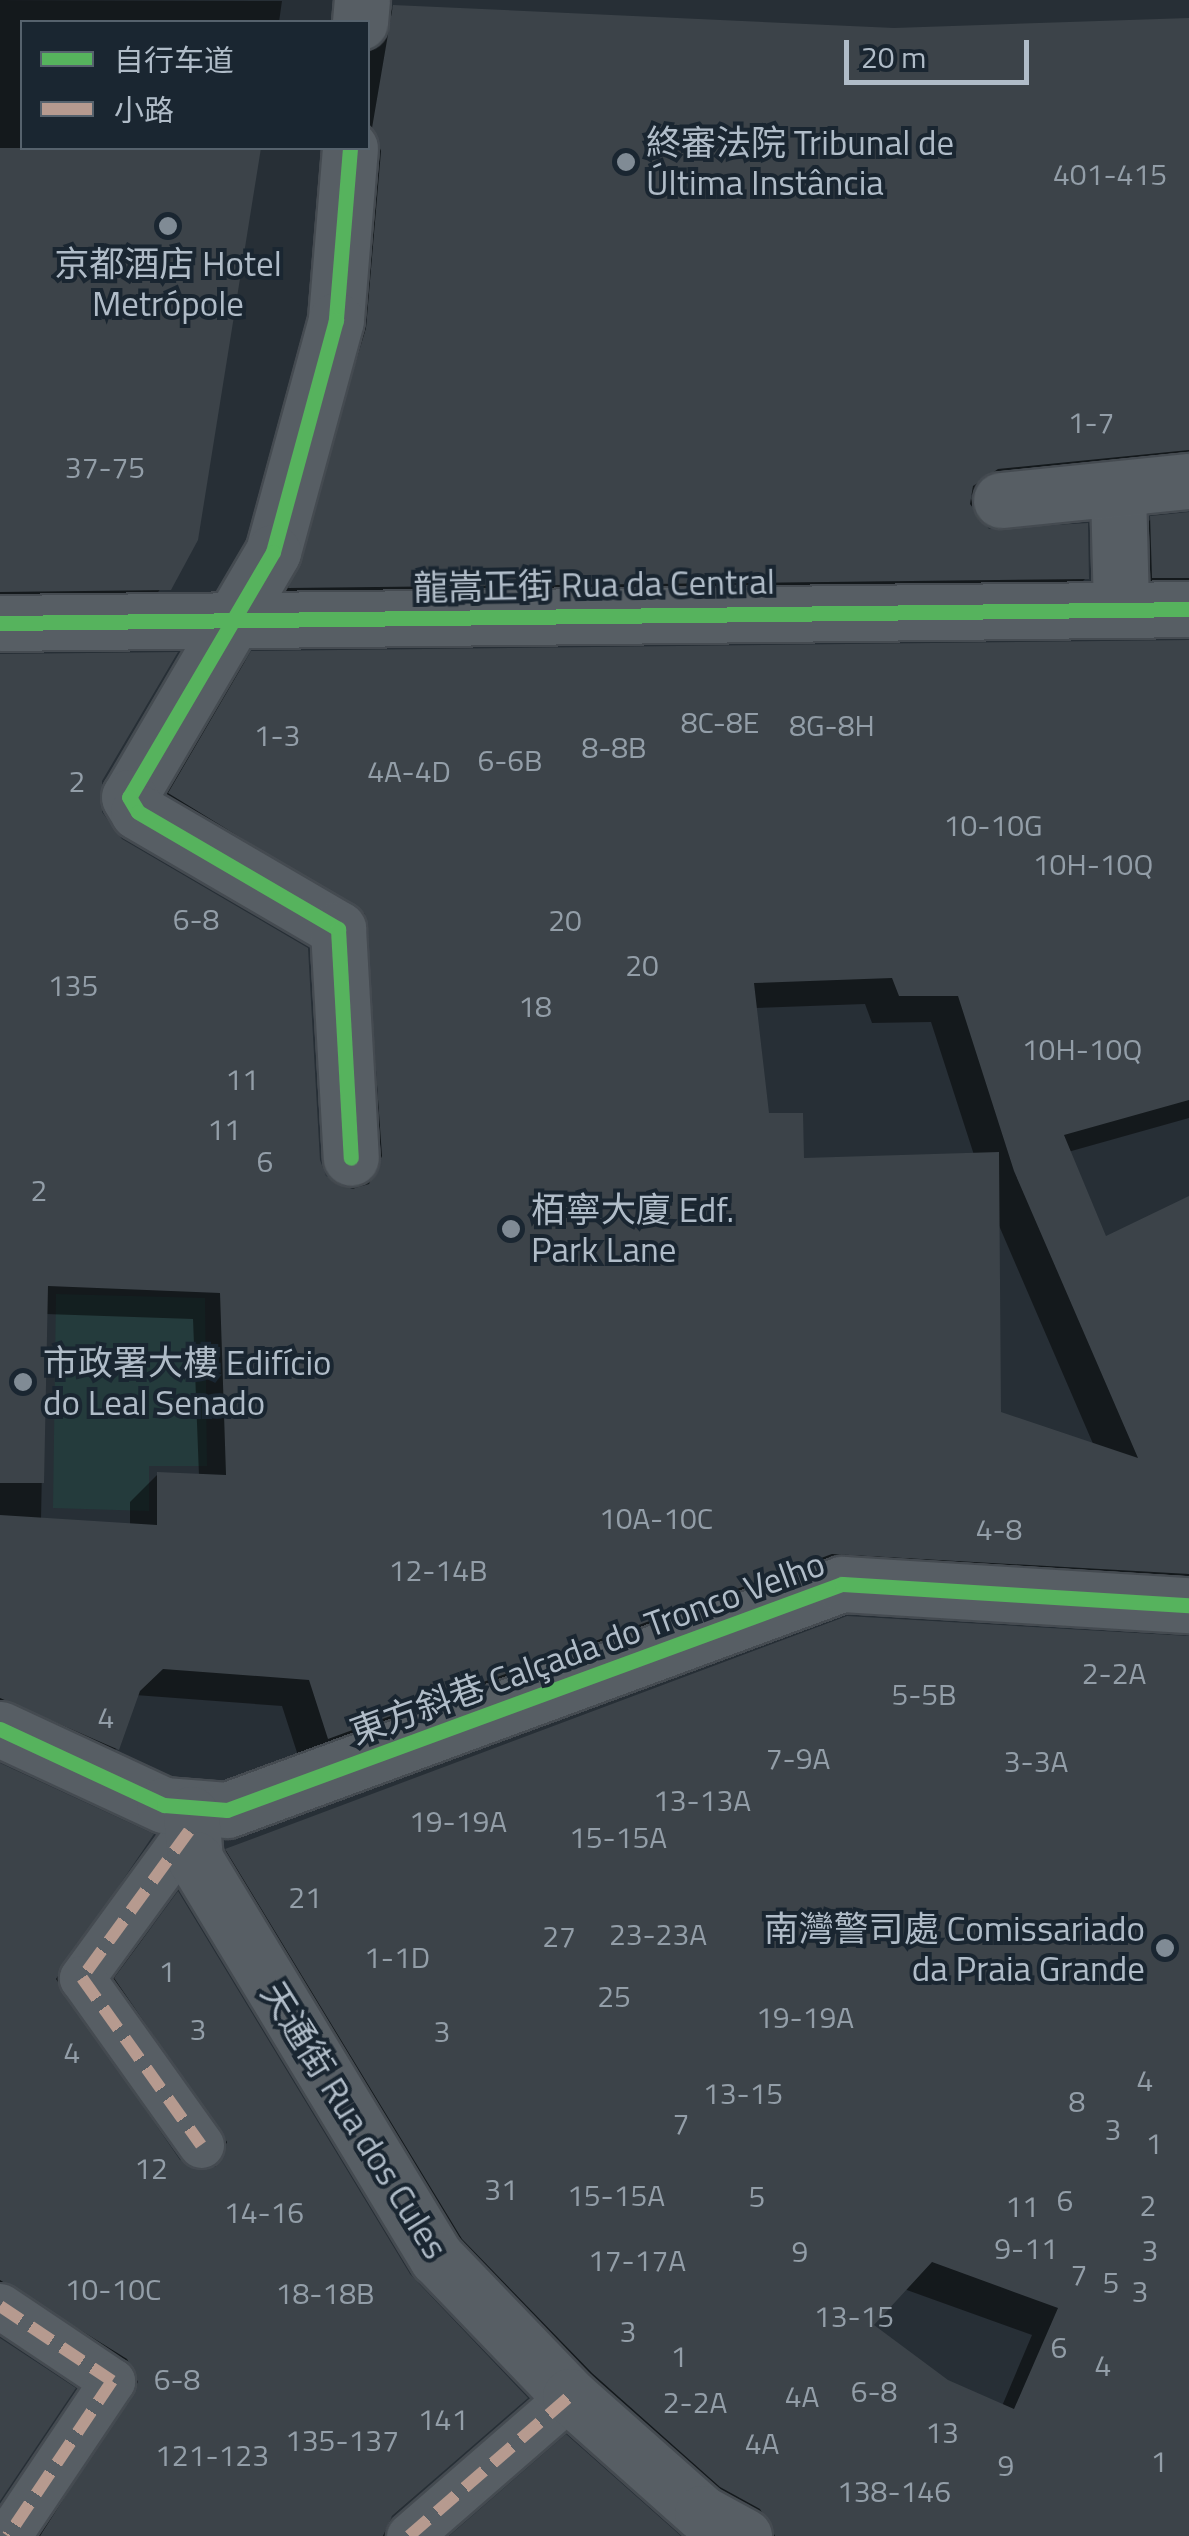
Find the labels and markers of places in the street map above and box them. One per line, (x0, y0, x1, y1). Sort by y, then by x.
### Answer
place label: 終審法院 Tribunal de Última Instância (646, 121, 954, 203)
marker: 終審法院 Tribunal de Última Instância (615, 151, 637, 173)
marker: 京都酒店 Hotel Metrópole (157, 215, 179, 237)
place label: 京都酒店 Hotel Metrópole (54, 242, 282, 324)
place label: 栢寧大廈 Edf. Park Lane (531, 1188, 734, 1270)
marker: 栢寧大廈 Edf. Park Lane (500, 1218, 522, 1240)
place label: 市政署大樓 Edifício do Leal Senado (43, 1341, 332, 1423)
marker: 市政署大樓 Edifício do Leal Senado (12, 1371, 34, 1393)
place label: 南灣警司處 Comissariado da Praia Grande (764, 1907, 1145, 1989)
marker: 南灣警司處 Comissariado da Praia Grande (1154, 1937, 1176, 1959)

